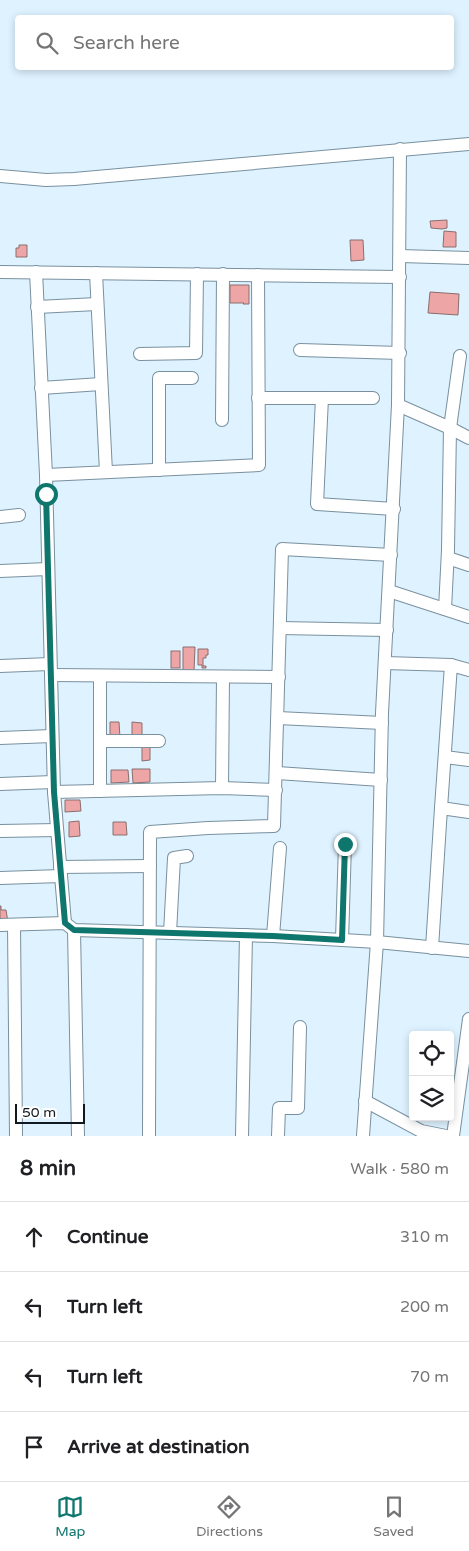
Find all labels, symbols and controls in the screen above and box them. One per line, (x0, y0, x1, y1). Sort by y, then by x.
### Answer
search box (15, 15, 454, 70)
icon: search (33, 29, 61, 57)
text: Search here (73, 32, 180, 54)
route start (35, 483, 58, 506)
route end (334, 833, 357, 856)
map controls (409, 1031, 454, 1121)
button: locate (409, 1031, 454, 1076)
button: layers (409, 1076, 454, 1121)
scale bar (15, 1101, 85, 1124)
text: 50 m (22, 1104, 56, 1121)
text: 8 min (20, 1156, 76, 1181)
text: Walk · 580 m (350, 1159, 449, 1179)
icon: ahead (20, 1223, 48, 1251)
text: Continue (67, 1226, 149, 1248)
text: 310 m (400, 1227, 449, 1247)
icon: left (20, 1293, 48, 1321)
text: Turn left (67, 1296, 143, 1318)
text: 200 m (400, 1297, 449, 1317)
icon: left (20, 1363, 48, 1391)
text: Turn left (67, 1366, 143, 1388)
text: 70 m (410, 1367, 449, 1387)
icon: arrive (20, 1433, 48, 1461)
text: Arrive at destination (67, 1436, 250, 1458)
tab: Map (55, 1493, 85, 1540)
tab: Directions (196, 1493, 263, 1540)
tab: Saved (373, 1493, 414, 1540)

